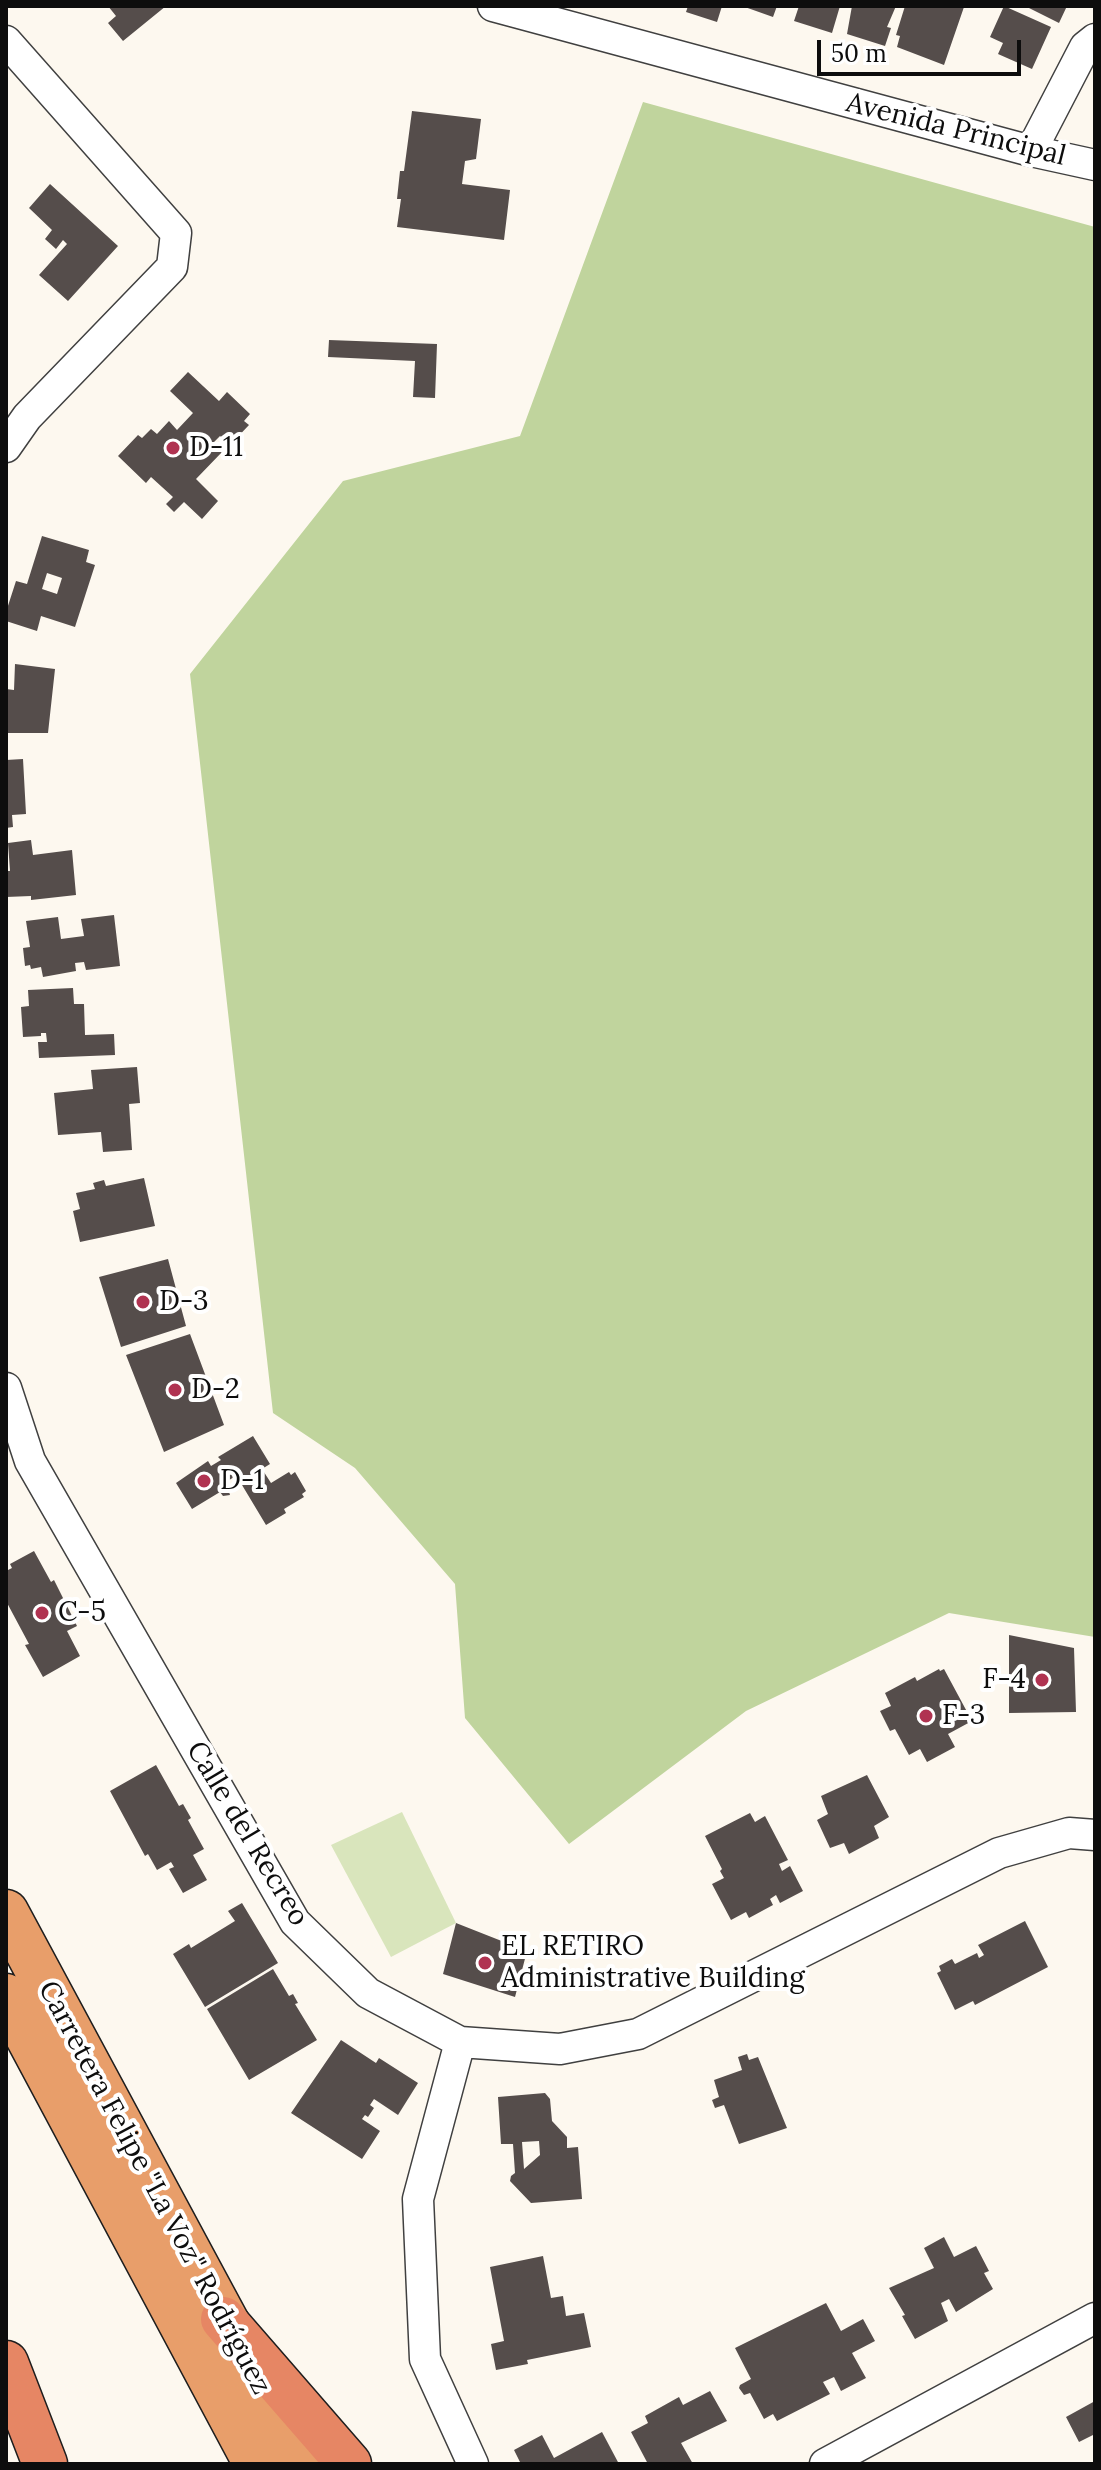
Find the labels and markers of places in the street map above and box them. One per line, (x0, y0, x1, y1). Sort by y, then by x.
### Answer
place label: D-11 (189, 431, 243, 465)
marker: D-11 (164, 439, 182, 457)
place label: D-3 (159, 1285, 208, 1319)
marker: D-3 (134, 1293, 152, 1311)
place label: D-2 (191, 1373, 240, 1407)
marker: D-2 (166, 1381, 184, 1399)
place label: D-1 (220, 1464, 264, 1498)
marker: D-1 (195, 1472, 213, 1490)
place label: C-5 (58, 1596, 106, 1630)
marker: C-5 (33, 1604, 51, 1622)
place label: F-4 (982, 1663, 1026, 1697)
marker: F-4 (1033, 1671, 1051, 1689)
place label: F-3 (942, 1699, 985, 1733)
marker: F-3 (917, 1707, 935, 1725)
place label: EL RETIRO Administrative Building (501, 1930, 805, 1996)
marker: EL RETIRO Administrative Building (476, 1954, 494, 1972)

